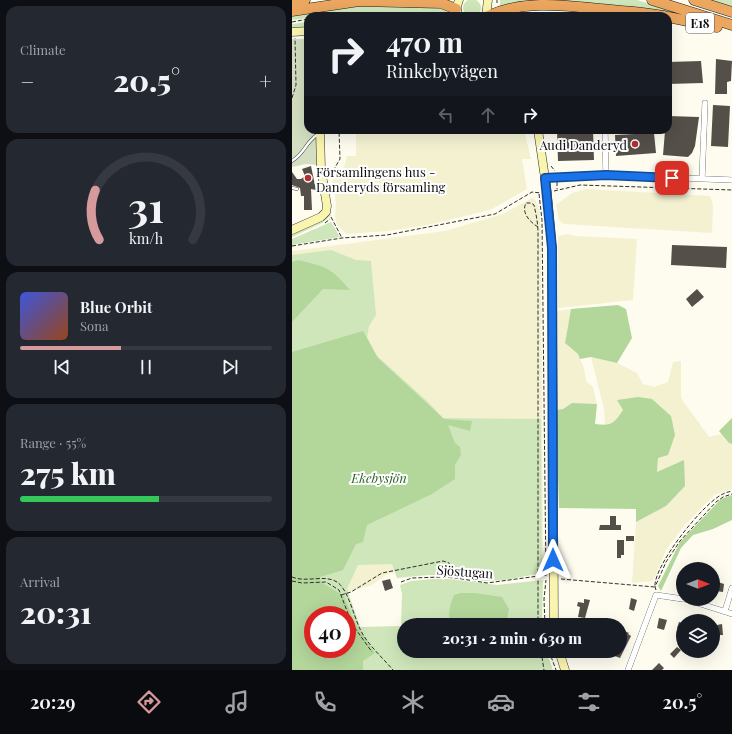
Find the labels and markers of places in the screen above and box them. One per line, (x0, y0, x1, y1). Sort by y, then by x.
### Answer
place label: Audi Danderyd (539, 136, 627, 153)
marker: Audi Danderyd (630, 139, 640, 149)
pin (655, 161, 689, 195)
place label: Församlingens hus - Danderyds församling (316, 163, 446, 195)
marker: Församlingens hus - Danderyds församling (303, 173, 313, 183)

